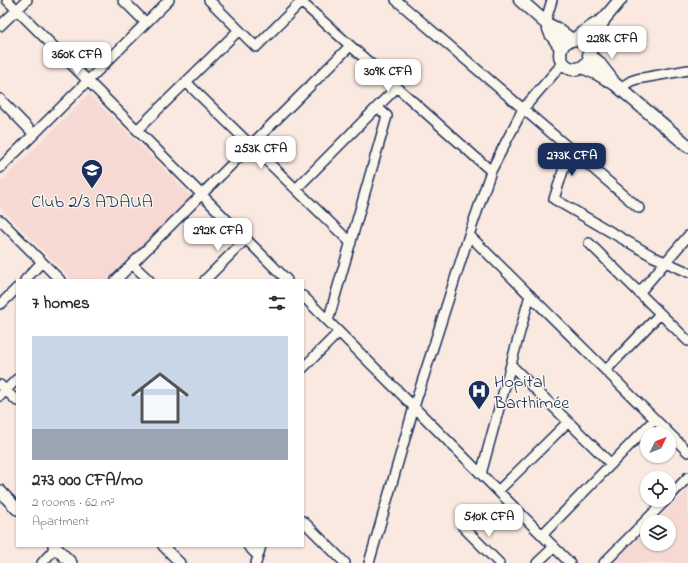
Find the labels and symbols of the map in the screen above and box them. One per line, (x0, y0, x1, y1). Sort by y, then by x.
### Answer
pin: 228K CFA (571, 26, 653, 60)
pin: 360K CFA (36, 42, 118, 76)
pin: 309K CFA (347, 59, 429, 93)
pin: 253K CFA (220, 136, 302, 170)
pin: 273K CFA (531, 143, 613, 177)
school or university icon: Club 2/3 ADAUA (79, 157, 105, 190)
place label: Club 2/3 ADAUA (31, 190, 153, 216)
pin: 292K CFA (177, 218, 259, 252)
place label: Hopital Barthimée (493, 370, 570, 417)
hospital icon: Hopital Barthimée (466, 378, 492, 411)
north arrow (640, 427, 676, 463)
pin: 510K CFA (448, 504, 530, 538)

